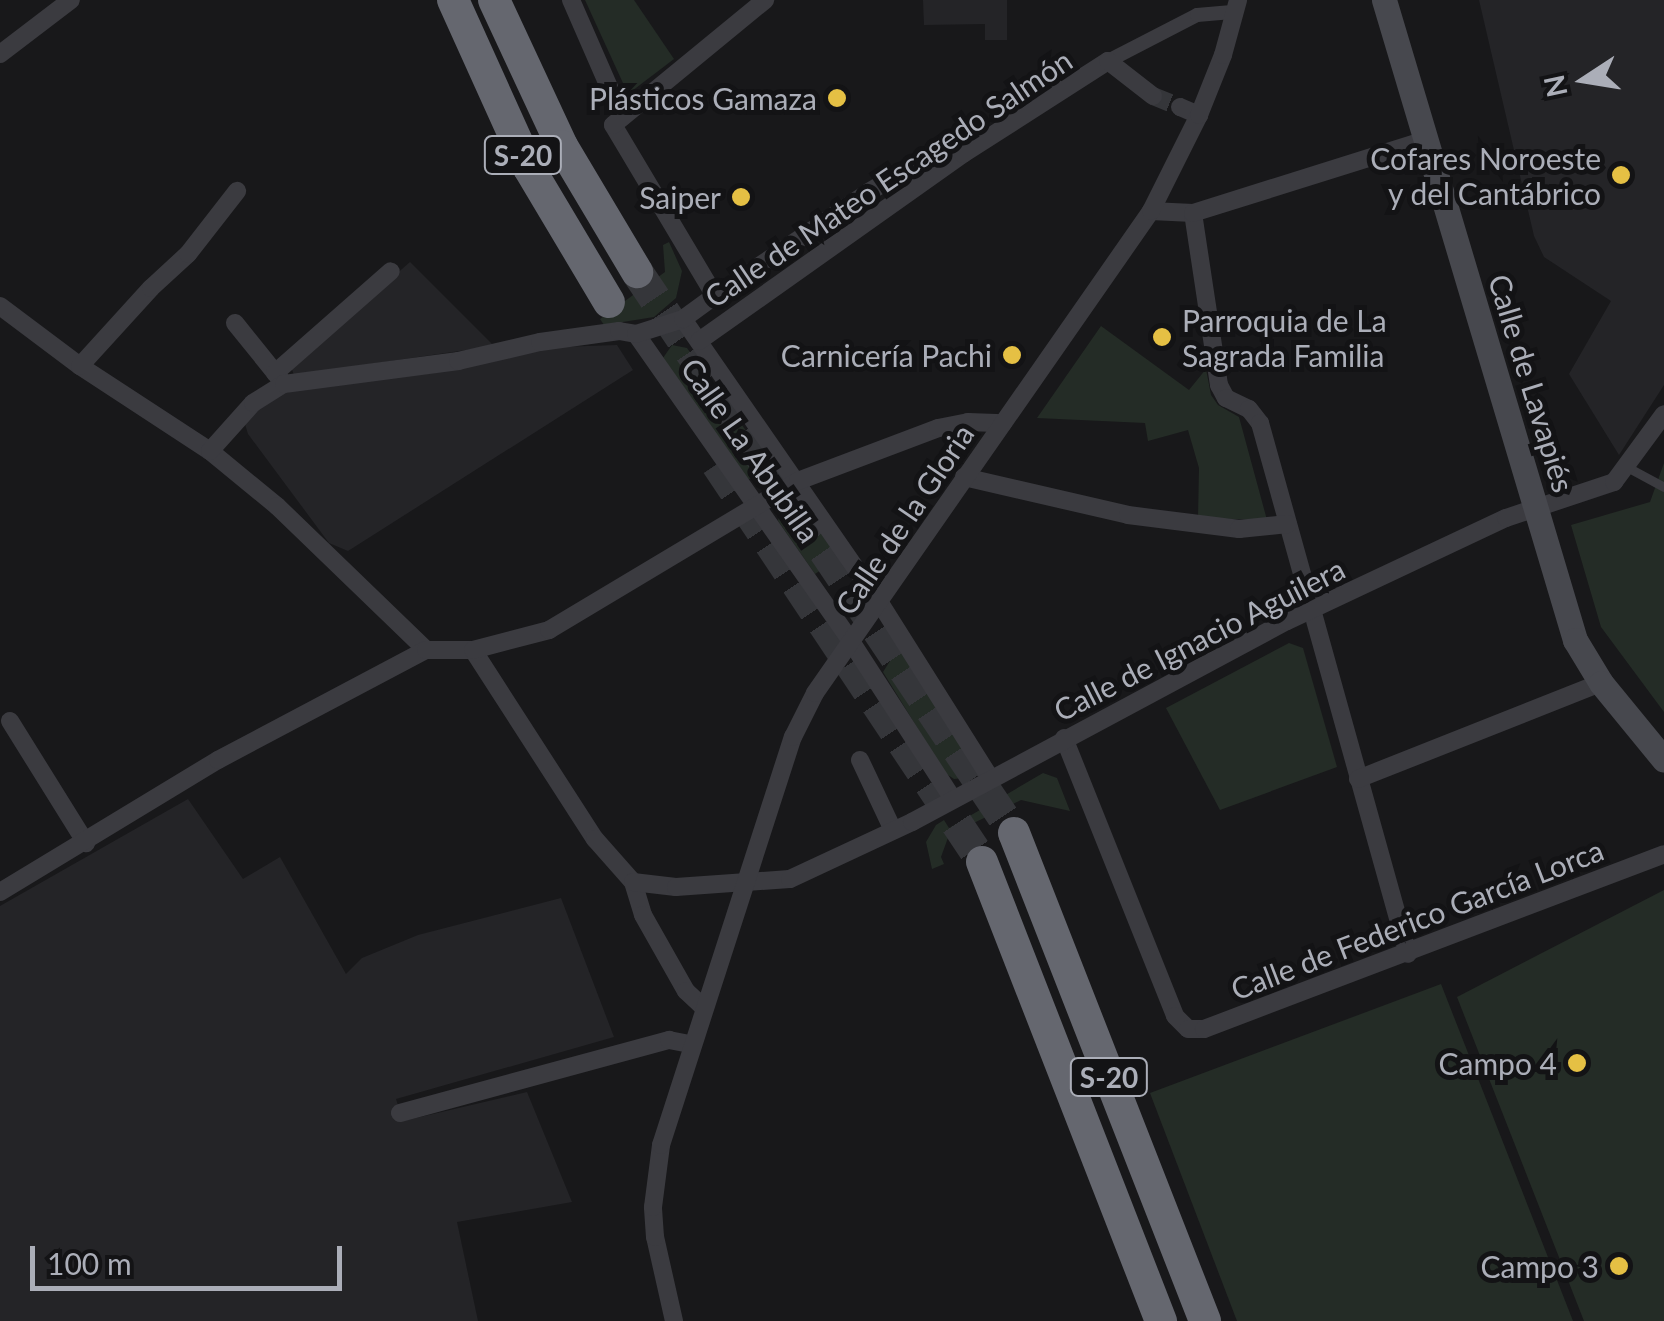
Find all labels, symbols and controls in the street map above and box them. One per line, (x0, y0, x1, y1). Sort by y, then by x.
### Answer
north arrow (1534, 30, 1634, 130)
street label: Calle de Mateo Escagedo Salmón (698, 42, 1078, 314)
text: N (1536, 72, 1574, 100)
place label: Plásticos Gamaza (589, 80, 817, 116)
marker: Plásticos Gamaza (826, 87, 848, 109)
road number: S-20 (483, 132, 563, 178)
place label: Cofares Noroeste y del Cantábrico (1370, 140, 1601, 210)
marker: Cofares Noroeste y del Cantábrico (1610, 164, 1632, 186)
place label: Saiper (639, 179, 721, 215)
marker: Saiper (730, 186, 752, 208)
street label: Calle de Lavapiés (1482, 270, 1582, 496)
place label: Parroquia de La Sagrada Familia (1182, 302, 1387, 372)
marker: Parroquia de La Sagrada Familia (1151, 326, 1173, 348)
place label: Carnicería Pachi (781, 337, 992, 373)
marker: Carnicería Pachi (1001, 344, 1023, 366)
street label: Calle La Abubilla (674, 351, 828, 549)
street label: Calle de la Gloria (827, 417, 981, 621)
street label: Calle de Ignacio Aguilera (1047, 550, 1351, 728)
street label: Calle de Federico García Lorca (1226, 831, 1608, 1007)
place label: Campo 4 (1438, 1045, 1557, 1081)
marker: Campo 4 (1566, 1052, 1588, 1074)
road number: S-20 (1069, 1054, 1149, 1100)
scale bar (35, 1226, 348, 1288)
text: 100 m (47, 1245, 132, 1281)
place label: Campo 3 (1480, 1248, 1599, 1284)
marker: Campo 3 (1608, 1255, 1630, 1277)

